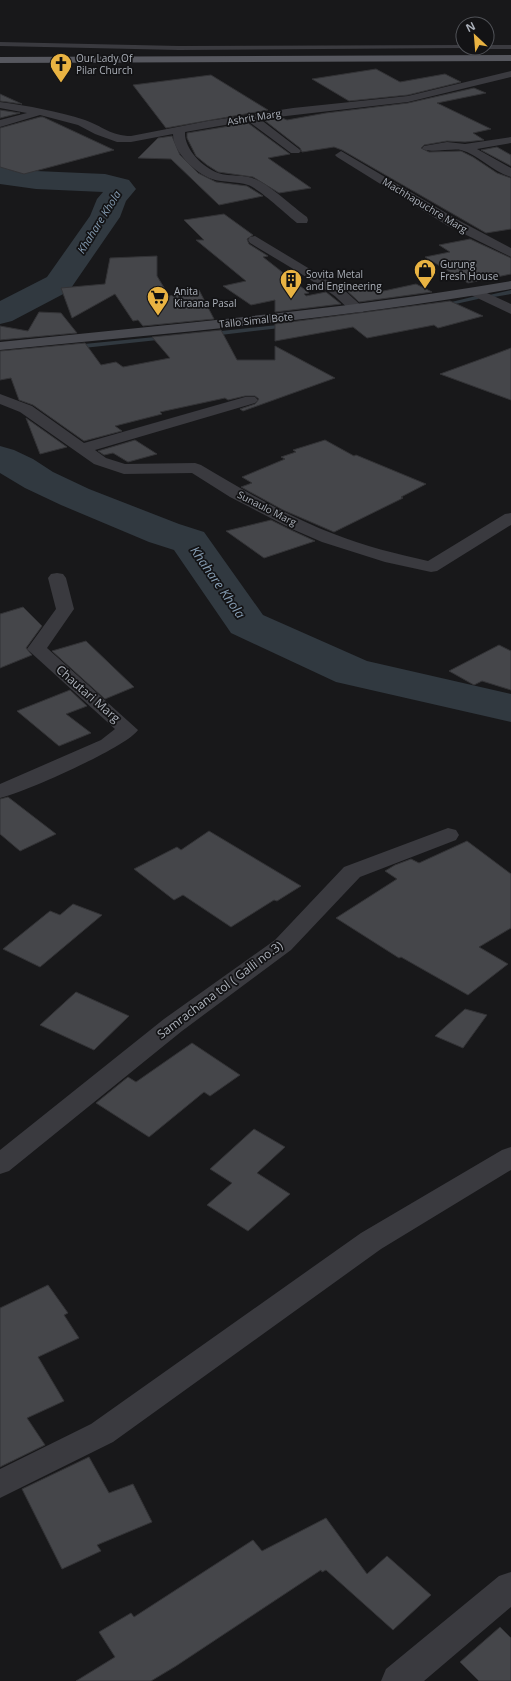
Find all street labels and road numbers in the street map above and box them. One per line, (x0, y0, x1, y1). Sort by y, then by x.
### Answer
street label: Ashrit Marg (226, 106, 282, 128)
street label: Machhapuchre Marg (380, 174, 471, 236)
street label: Tallo Simal Bote (218, 309, 294, 331)
street label: Sunaulo Marg (235, 487, 299, 529)
street label: Chautari Marg (53, 661, 124, 727)
street label: Samrachana tol ( Galli no.3) (154, 937, 286, 1042)

